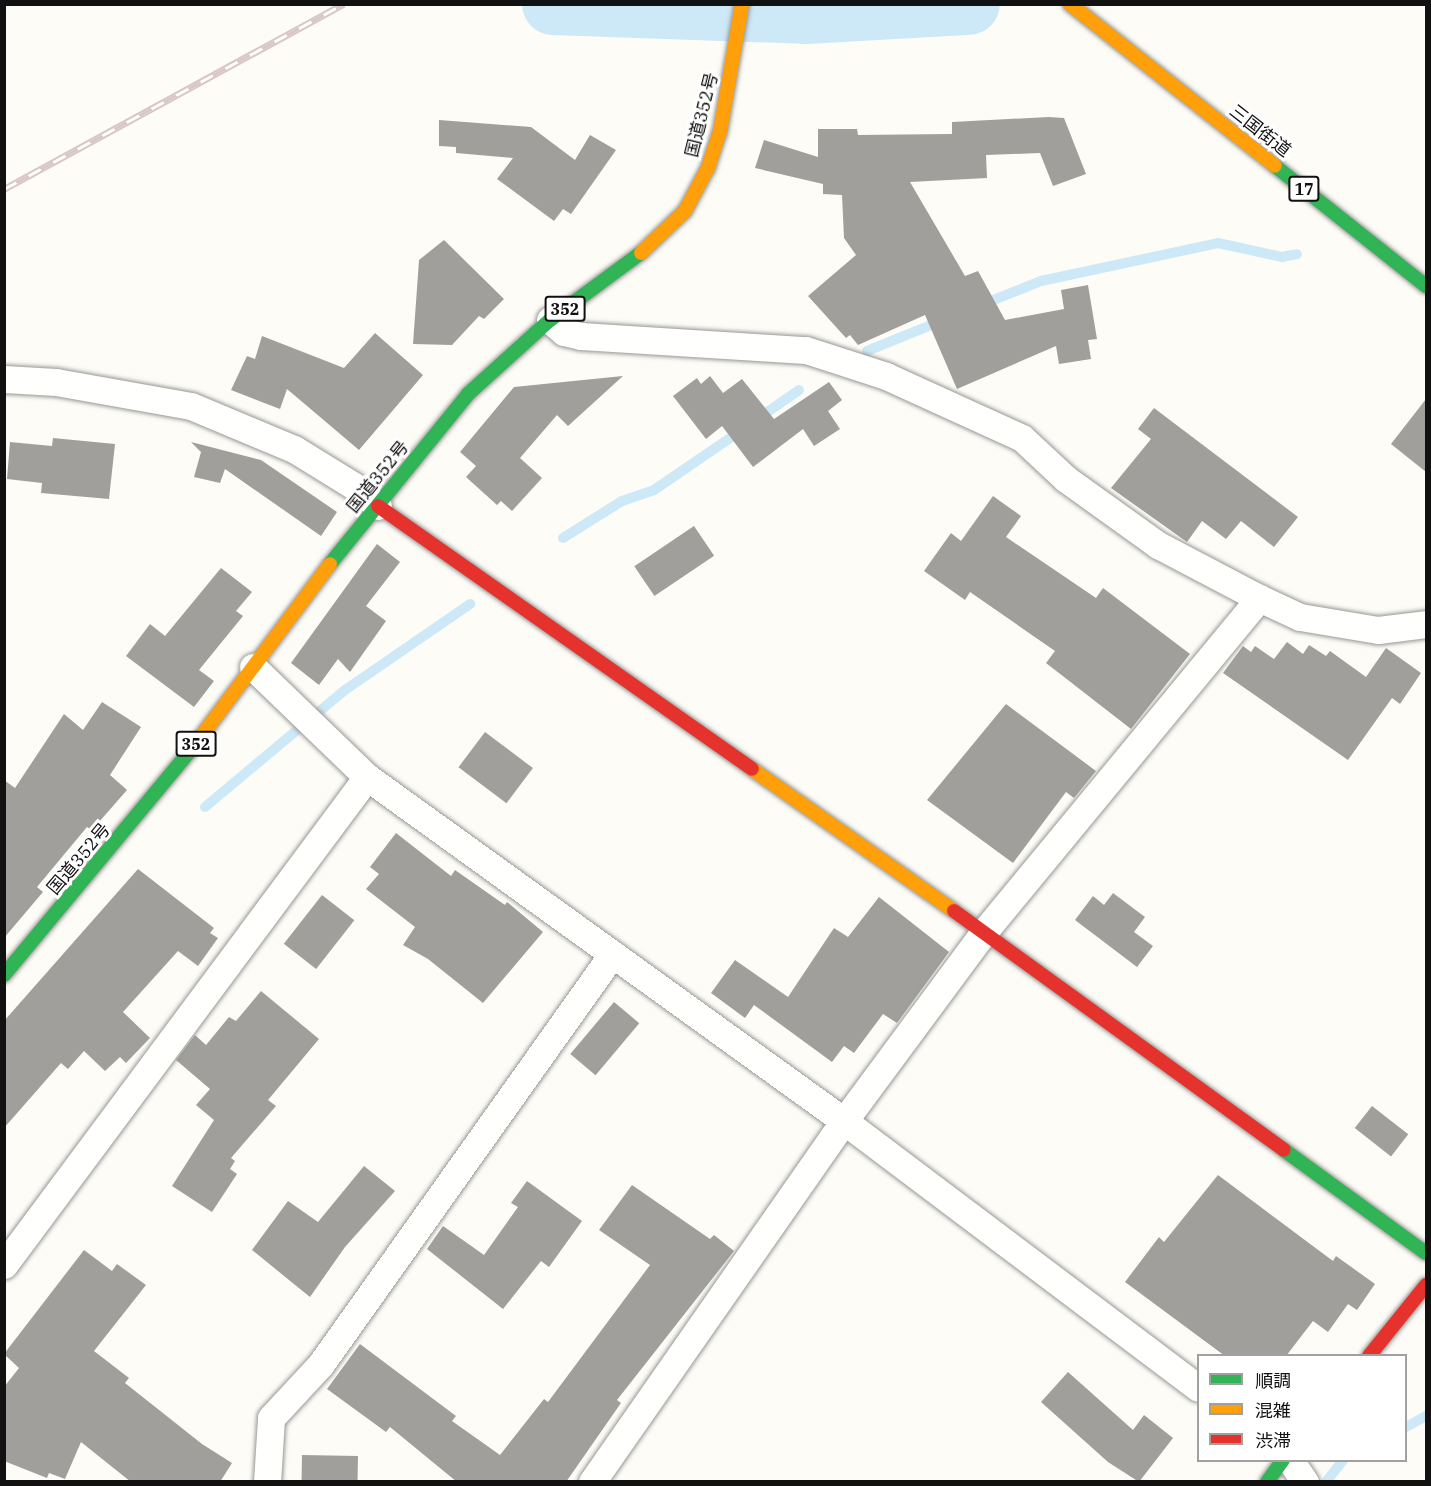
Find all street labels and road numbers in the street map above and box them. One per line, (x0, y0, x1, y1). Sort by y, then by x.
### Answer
street label: 国道352号 (681, 70, 723, 160)
street label: 三国街道 (1225, 100, 1295, 162)
road number: 17 (1288, 176, 1320, 202)
road number: 352 (544, 296, 586, 322)
street label: 国道352号 (342, 437, 414, 517)
road number: 352 (175, 731, 217, 757)
street label: 国道352号 (43, 819, 115, 899)

